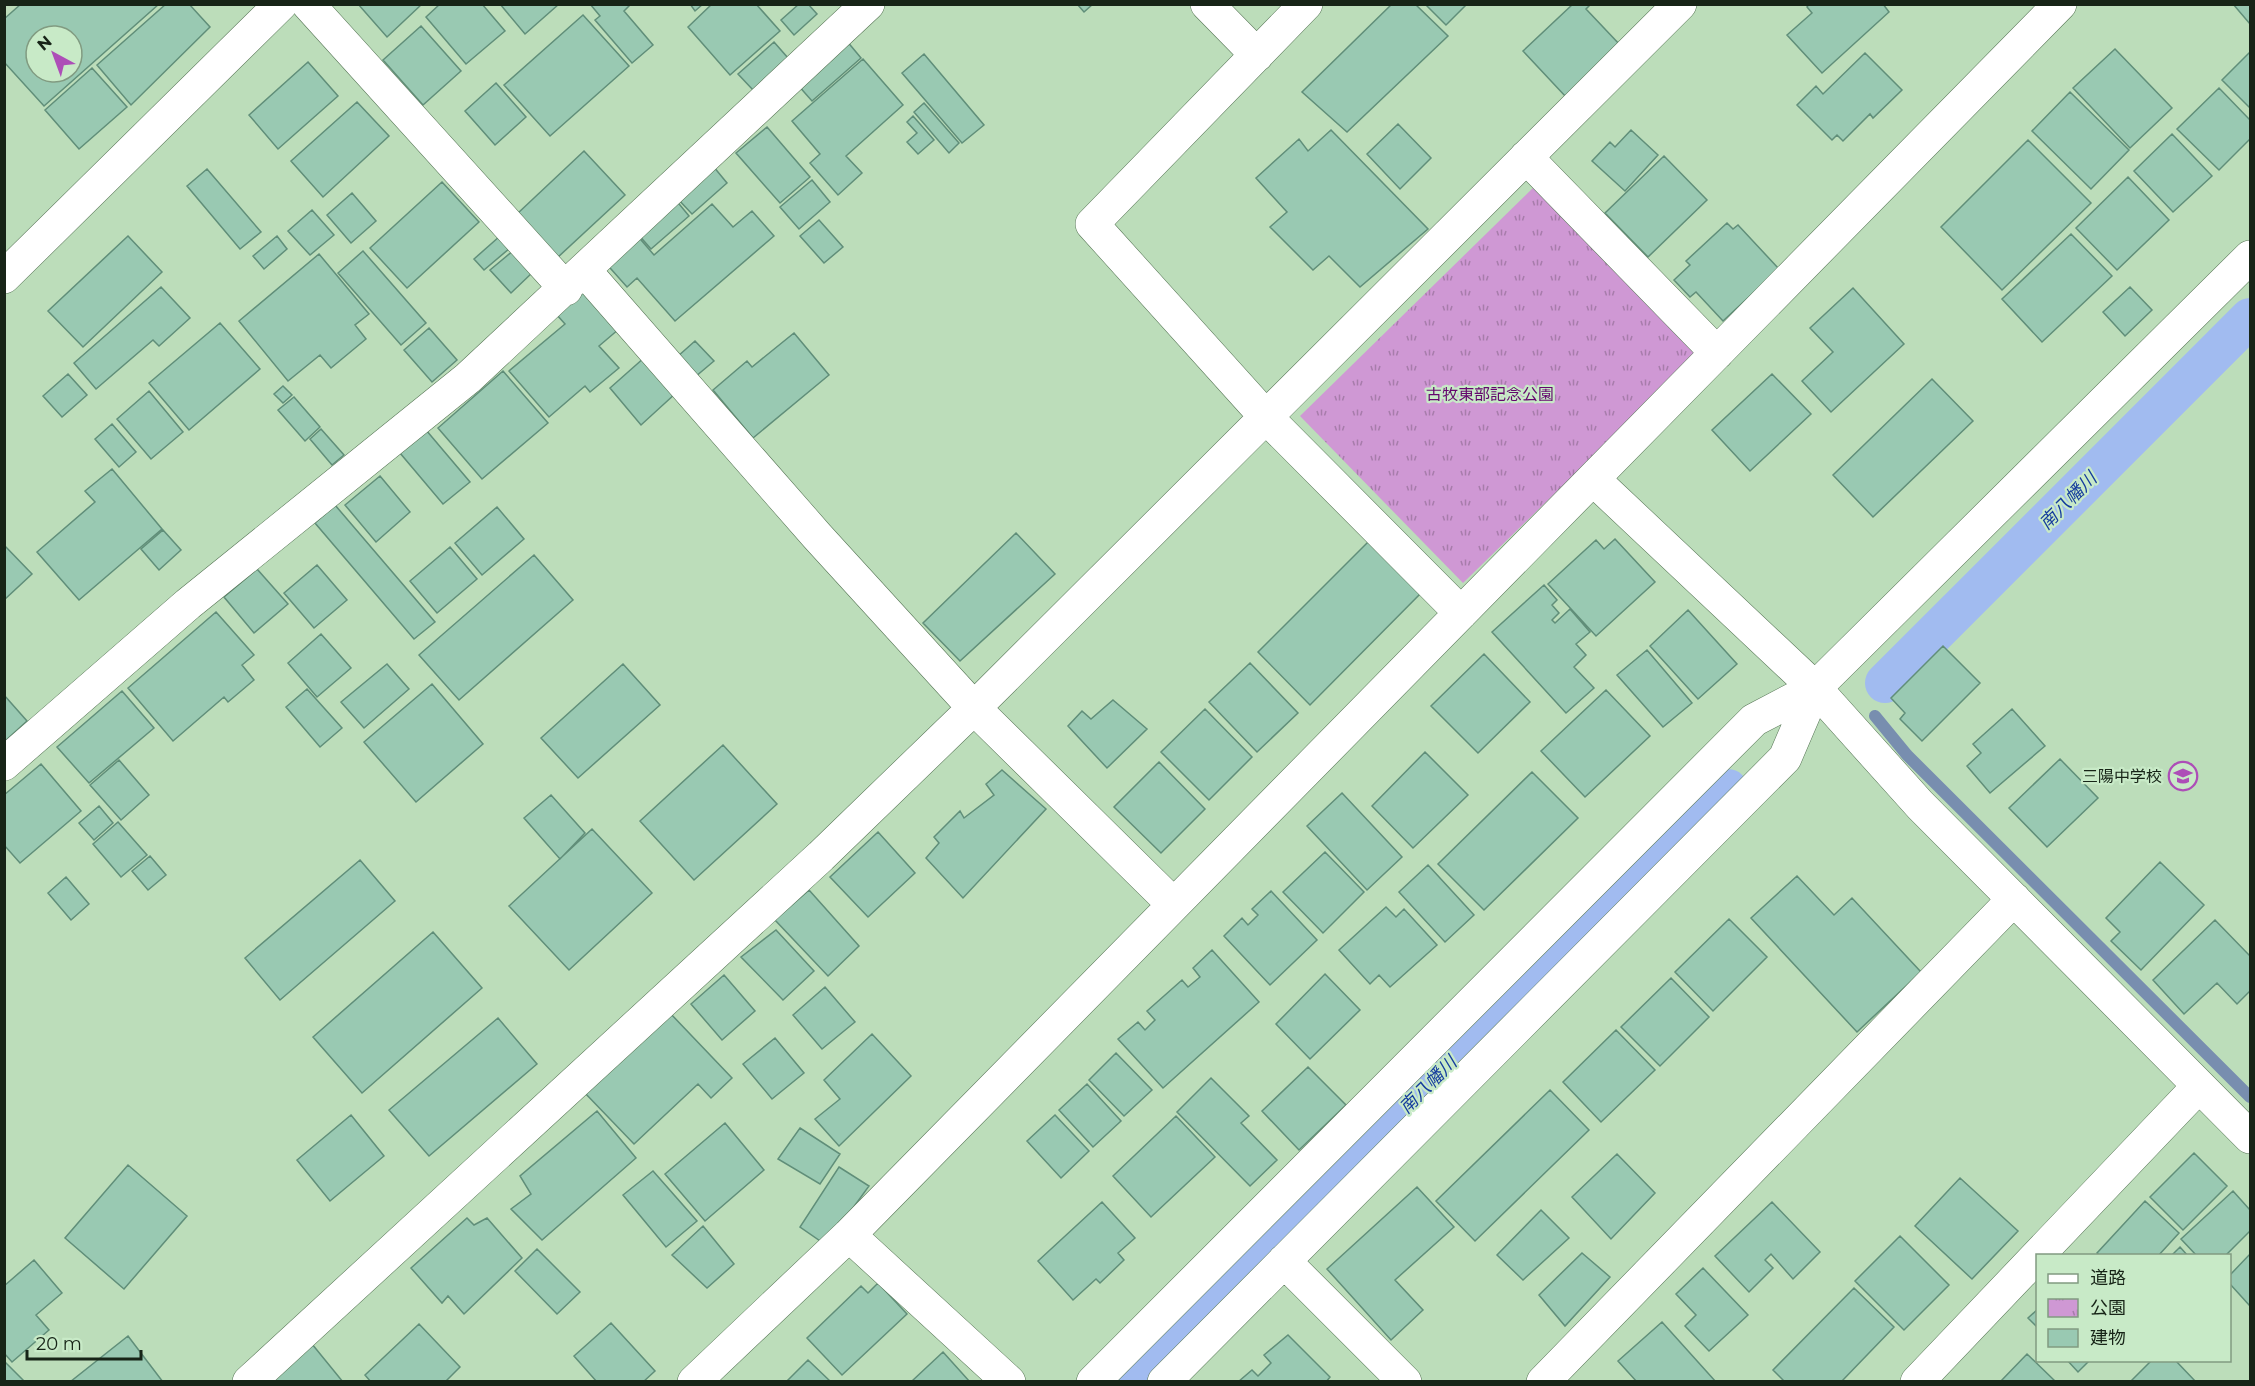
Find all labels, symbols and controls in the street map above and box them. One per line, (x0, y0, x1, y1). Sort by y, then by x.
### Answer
north arrow (24, 24, 84, 84)
text: N (33, 32, 56, 54)
park label: 古牧東部記念公園 (1426, 385, 1554, 404)
water label: 南八幡川 (2035, 466, 2103, 534)
school or university icon: 三陽中学校 (2167, 760, 2199, 792)
place label: 三陽中学校 (2082, 767, 2162, 786)
water label: 南八幡川 (1395, 1050, 1463, 1118)
legend (2036, 1254, 2231, 1362)
text: 道路 (2090, 1267, 2126, 1289)
text: 公園 (2090, 1297, 2126, 1319)
scale bar (27, 1323, 141, 1361)
text: 建物 (2090, 1327, 2126, 1349)
text: 20 m (36, 1333, 82, 1355)

